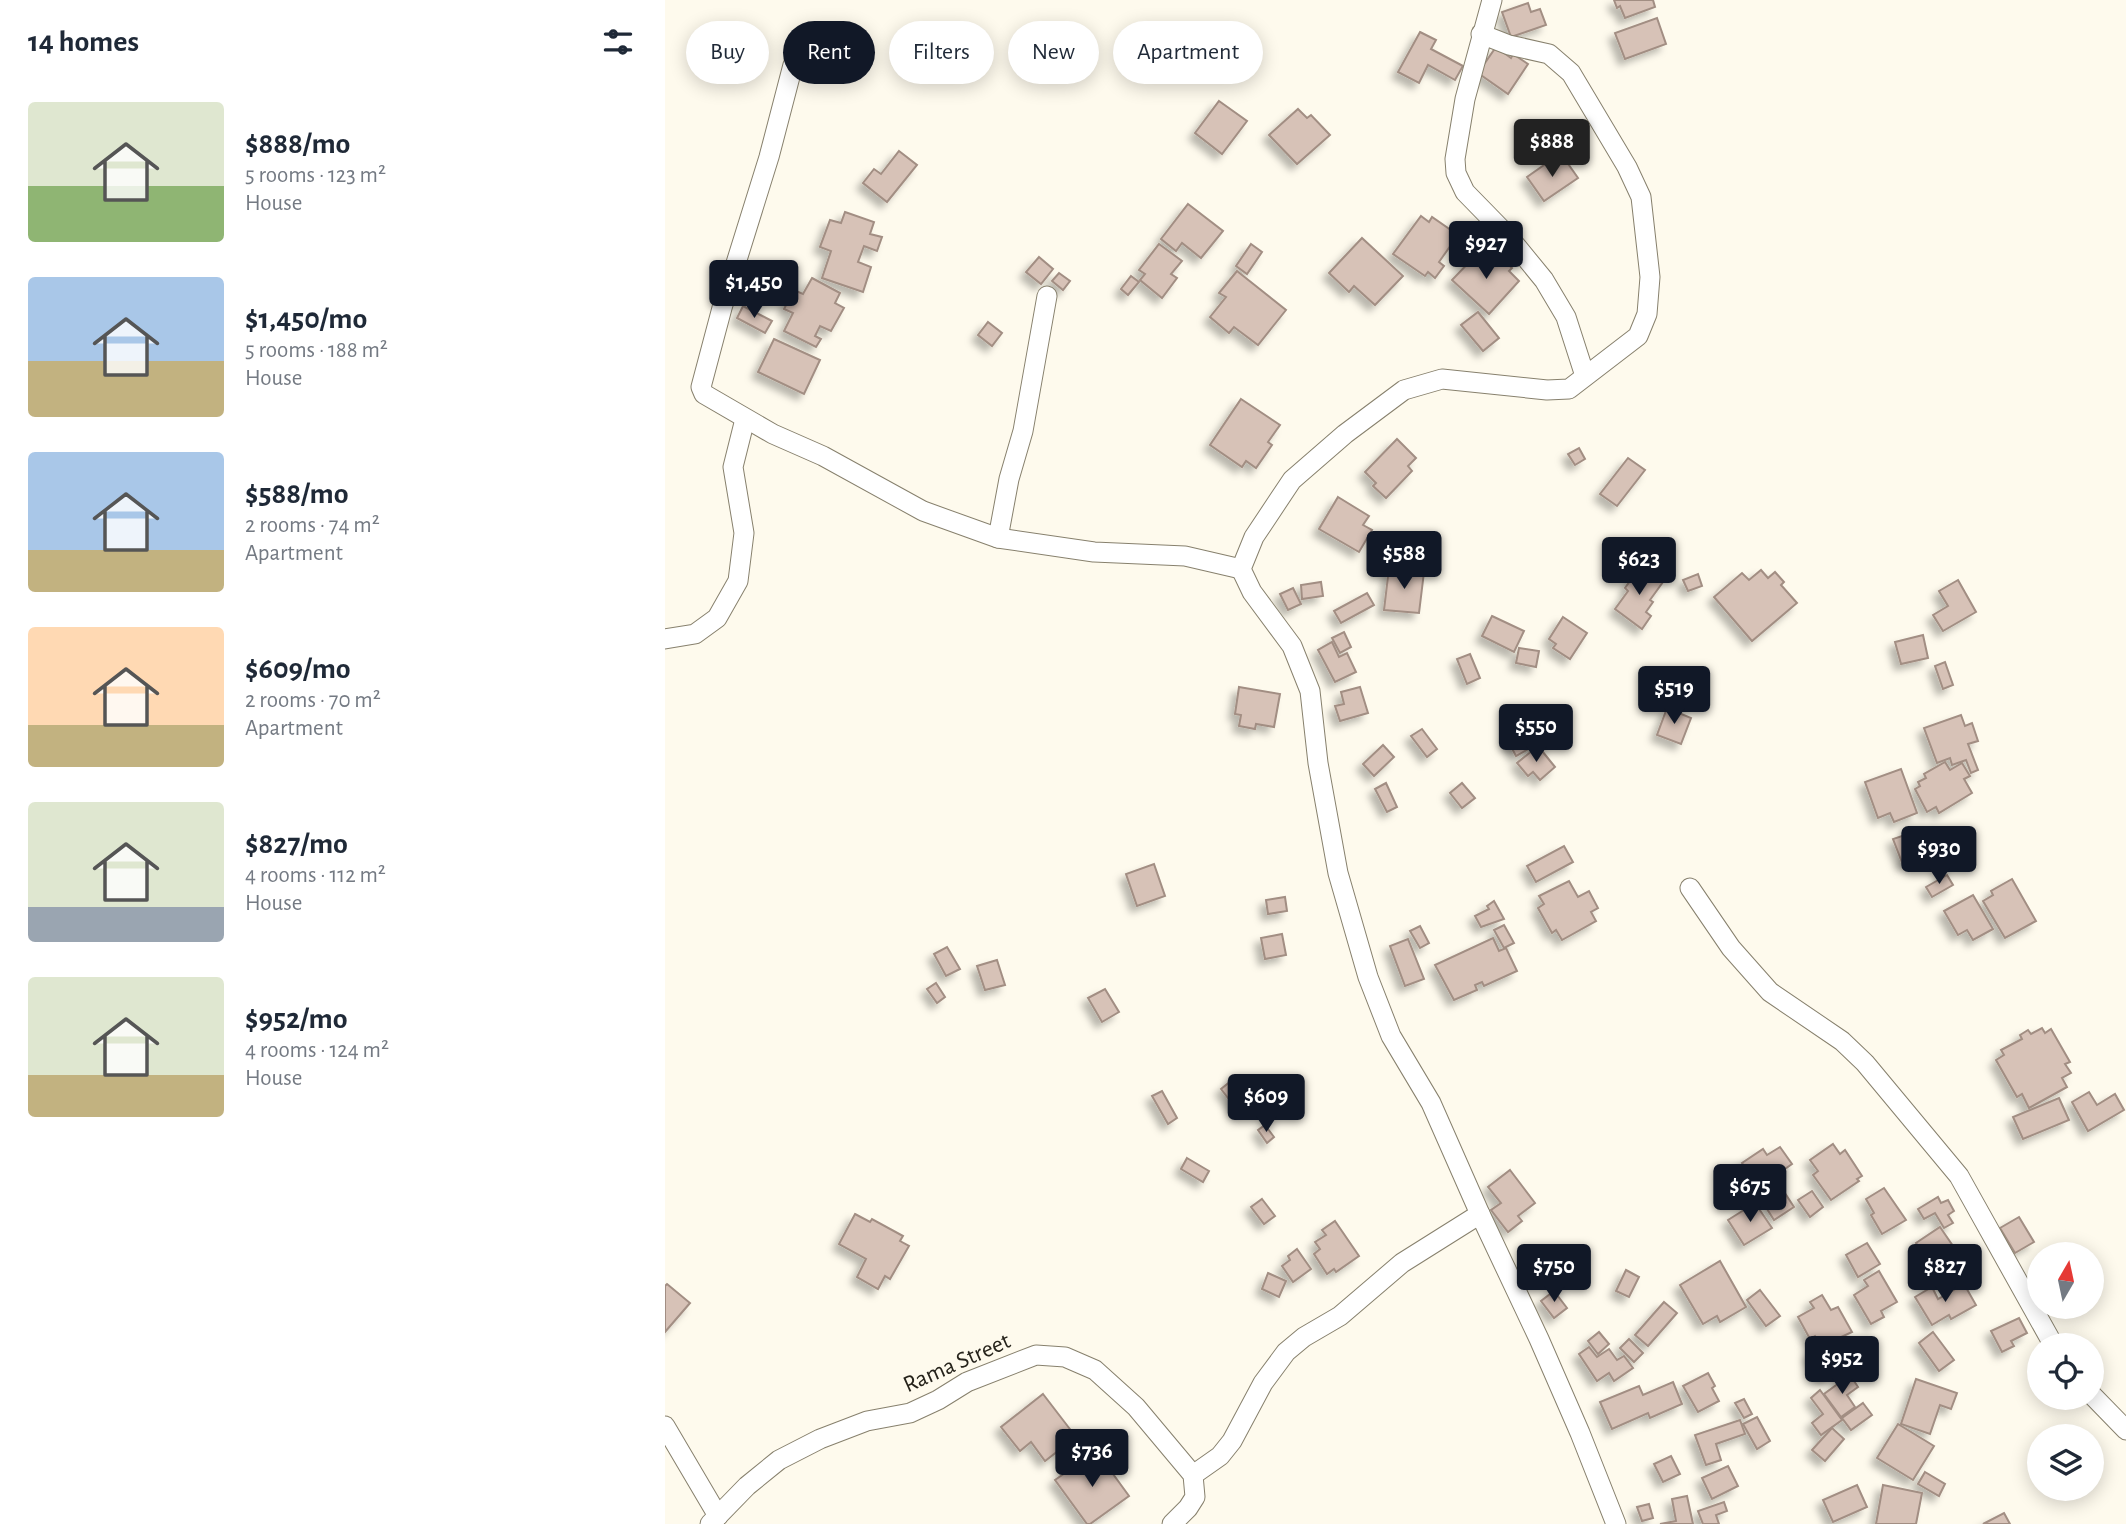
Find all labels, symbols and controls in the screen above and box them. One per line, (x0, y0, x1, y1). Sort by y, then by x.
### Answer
chip: Buy (686, 21, 769, 84)
chip: Rent (783, 21, 875, 84)
chip: Filters (889, 21, 994, 84)
chip: New (1008, 21, 1099, 84)
chip: Apartment (1113, 21, 1263, 84)
icon: filters (599, 23, 637, 61)
text: 14 homes (28, 27, 139, 57)
pin: $888 (1511, 120, 1593, 179)
text: $888/mo (245, 129, 350, 159)
icon: home (84, 130, 168, 214)
text: $888 (1530, 130, 1574, 153)
text: 5 rooms · 123 m² (245, 164, 386, 187)
text: House (245, 192, 302, 215)
pin: $927 (1445, 222, 1527, 281)
text: $927 (1465, 232, 1507, 255)
pin: $1,450 (697, 260, 811, 320)
text: $1,450 (725, 271, 783, 294)
text: $1,450/mo (245, 304, 367, 334)
icon: home (84, 305, 168, 389)
text: 5 rooms · 188 m² (245, 339, 388, 362)
text: House (245, 367, 302, 390)
text: $588/mo (245, 479, 349, 509)
icon: home (84, 480, 168, 564)
text: 2 rooms · 74 m² (245, 514, 380, 537)
pin: $588 (1363, 532, 1445, 591)
pin: $623 (1598, 538, 1680, 597)
text: Apartment (245, 542, 343, 565)
text: $588 (1383, 542, 1425, 565)
text: $623 (1618, 548, 1660, 571)
text: $609/mo (245, 654, 351, 684)
icon: home (84, 655, 168, 739)
pin: $519 (1633, 666, 1715, 726)
text: $519 (1654, 677, 1694, 700)
text: 2 rooms · 70 m² (245, 689, 381, 712)
pin: $550 (1495, 704, 1577, 764)
text: $550 (1515, 715, 1557, 738)
text: Apartment (245, 717, 343, 740)
pin: $930 (1898, 826, 1980, 886)
text: $827/mo (245, 829, 348, 859)
icon: home (84, 830, 168, 914)
text: $930 (1917, 837, 1961, 860)
text: 4 rooms · 112 m² (245, 864, 386, 887)
text: House (245, 892, 302, 915)
text: $952/mo (245, 1004, 348, 1034)
icon: home (84, 1005, 168, 1089)
text: 4 rooms · 124 m² (245, 1039, 389, 1062)
text: House (245, 1067, 302, 1090)
pin: $609 (1225, 1074, 1307, 1134)
text: $609 (1244, 1085, 1288, 1108)
pin: $675 (1709, 1164, 1791, 1224)
text: $675 (1729, 1175, 1771, 1198)
north arrow (2027, 1242, 2103, 1320)
map controls (2027, 1242, 2104, 1501)
pin: $750 (1513, 1244, 1595, 1304)
pin: $827 (1904, 1244, 1986, 1304)
text: $750 (1533, 1255, 1575, 1278)
text: $827 (1924, 1255, 1966, 1278)
street label: Rama Street (900, 1329, 1014, 1397)
button: locate (2027, 1333, 2104, 1410)
pin: $952 (1801, 1336, 1883, 1396)
text: $952 (1821, 1347, 1863, 1370)
button: layers (2027, 1424, 2104, 1501)
pin: $736 (1051, 1430, 1133, 1489)
text: $736 (1071, 1440, 1113, 1463)

